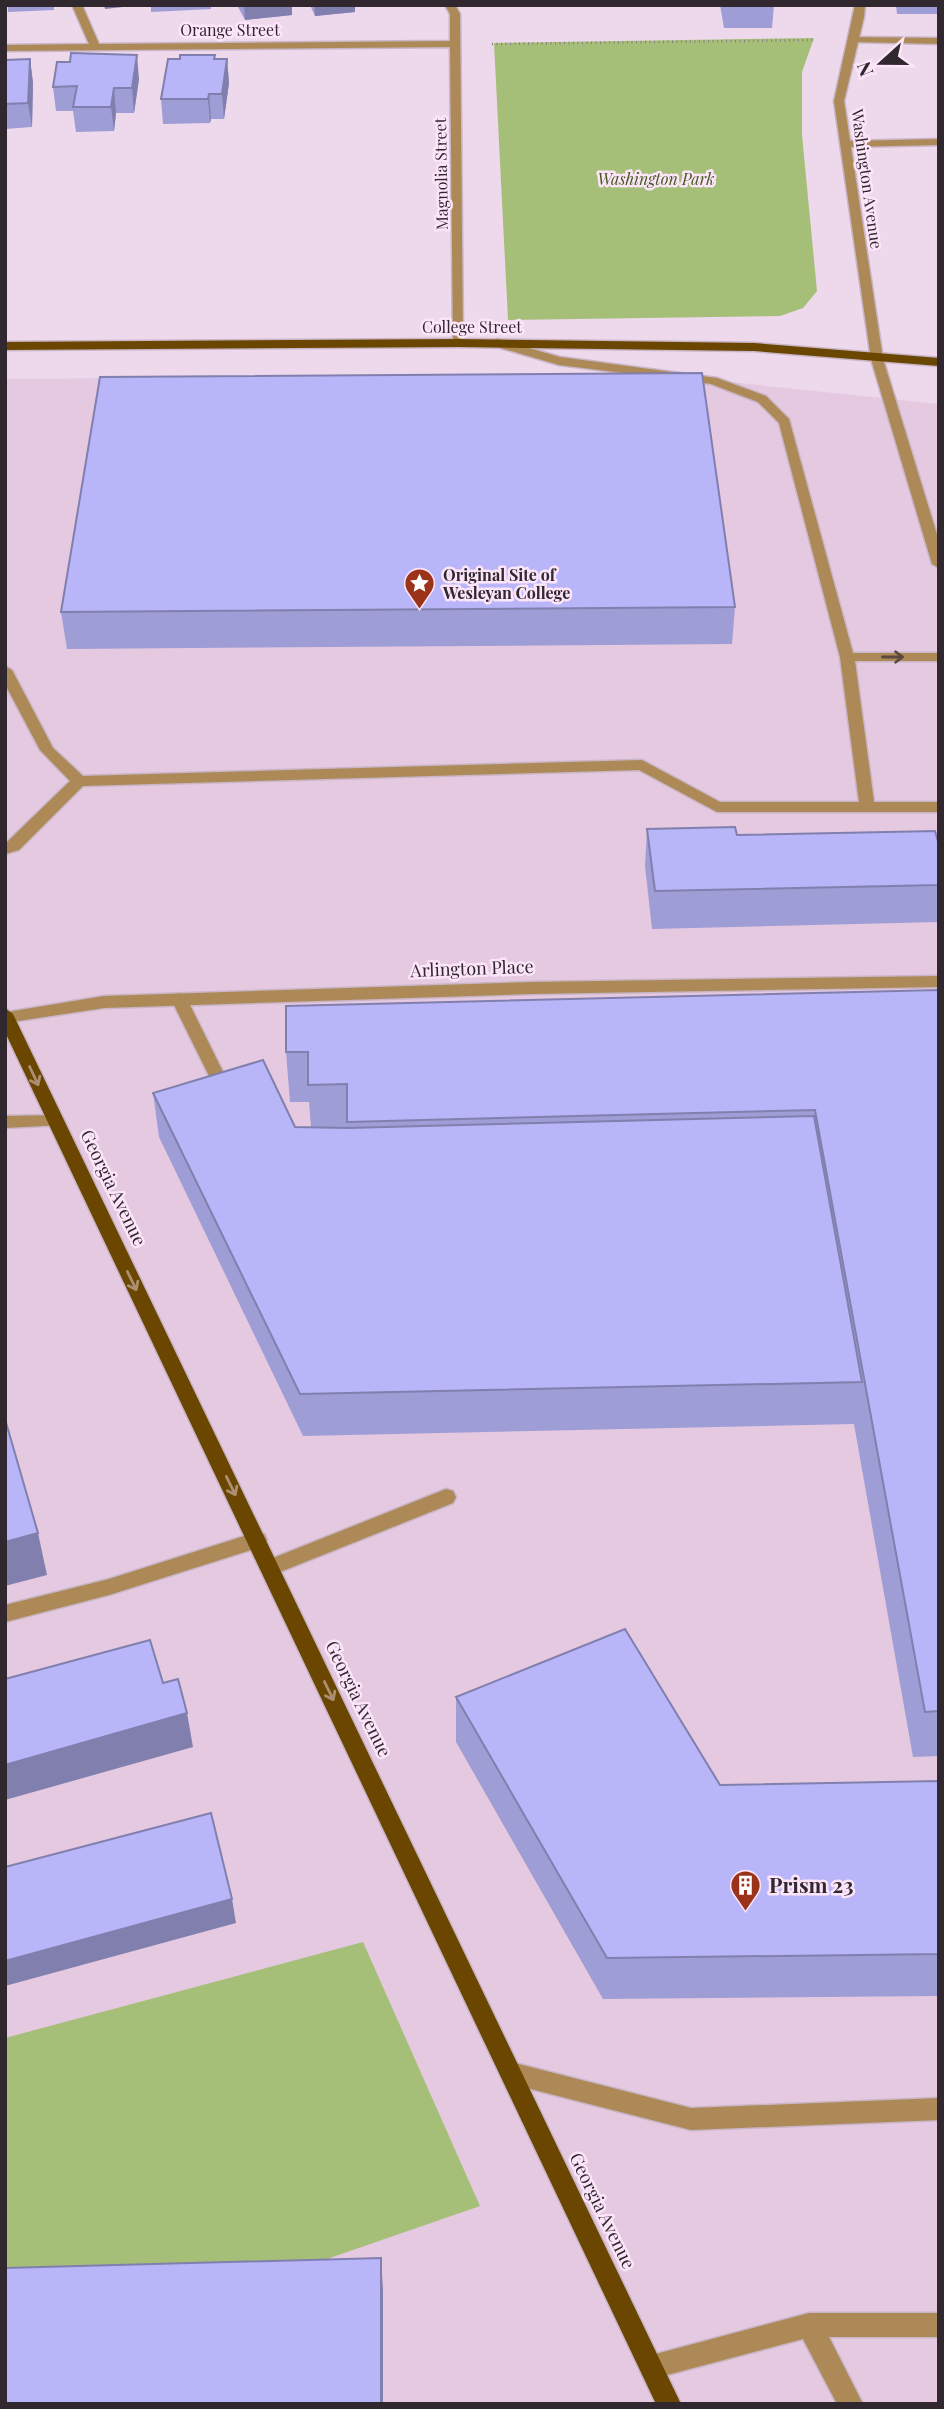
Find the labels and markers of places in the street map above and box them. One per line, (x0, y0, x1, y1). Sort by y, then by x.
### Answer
place label: Original Site of Wesleyan College (442, 564, 570, 603)
place icon: Original Site of Wesleyan College (403, 567, 437, 611)
building icon: Prism 23 (729, 1869, 763, 1913)
place label: Prism 23 (769, 1870, 854, 1898)

